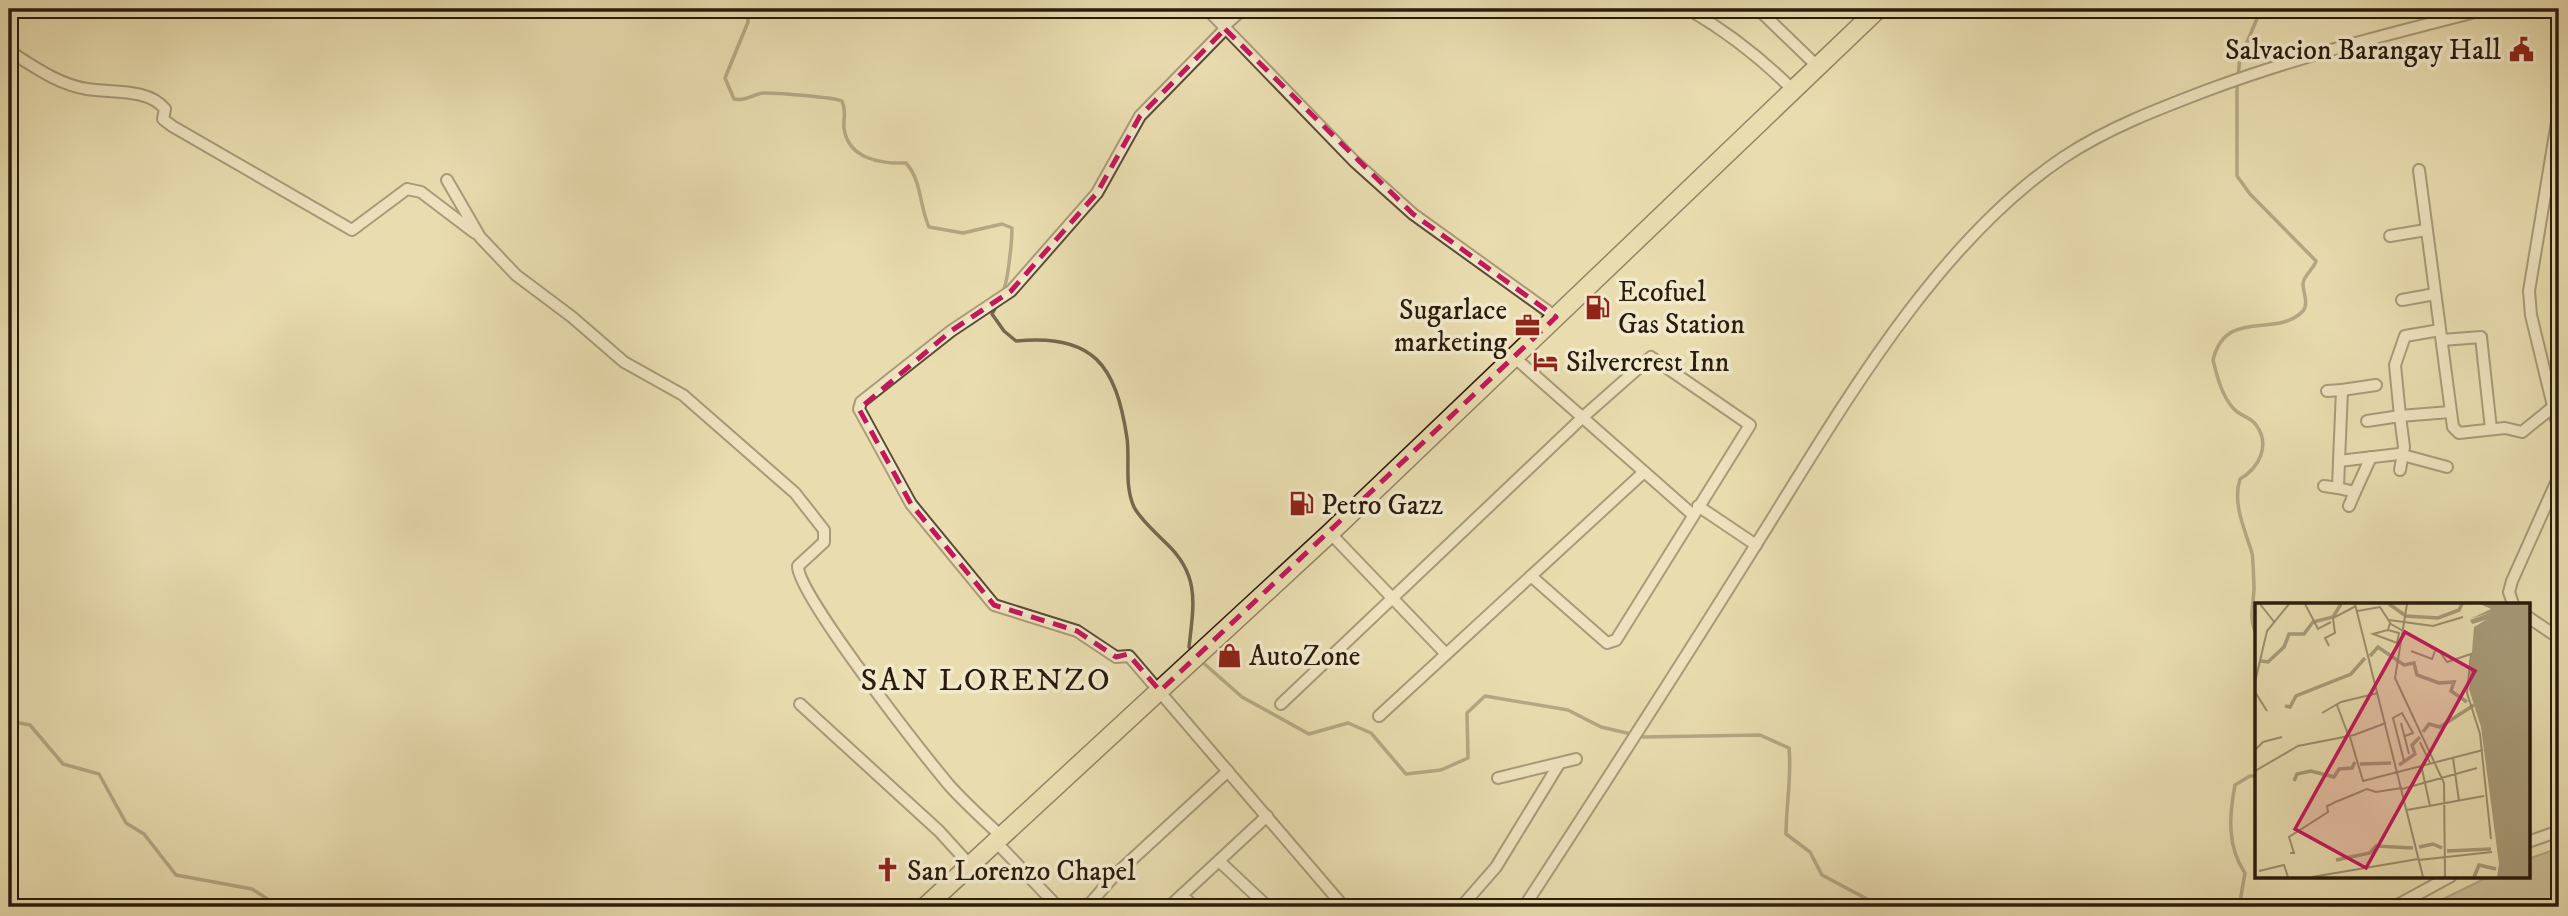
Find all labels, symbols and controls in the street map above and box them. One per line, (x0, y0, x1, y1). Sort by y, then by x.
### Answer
place label: Salvacion Barangay Hall (2225, 33, 2502, 68)
public building icon: Salvacion Barangay Hall (2507, 35, 2535, 63)
place label: Ecofuel Gas Station (1618, 275, 1745, 342)
place label: Sugarlace marketing (1394, 293, 1507, 360)
fuel station icon: Ecofuel Gas Station (1584, 293, 1612, 321)
office icon: Sugarlace marketing (1513, 311, 1541, 339)
place label: Silvercrest Inn (1566, 345, 1730, 380)
hotel icon: Silvercrest Inn (1532, 347, 1560, 375)
place label: Petro Gazz (1321, 488, 1443, 523)
fuel station icon: Petro Gazz (1287, 490, 1315, 518)
inset map (2255, 603, 2530, 878)
place label: AutoZone (1249, 639, 1360, 674)
shop icon: AutoZone (1215, 641, 1243, 669)
district label: SAN LORENZO (860, 661, 1112, 701)
place label: San Lorenzo Chapel (907, 854, 1136, 889)
church icon: San Lorenzo Chapel (873, 856, 901, 884)

